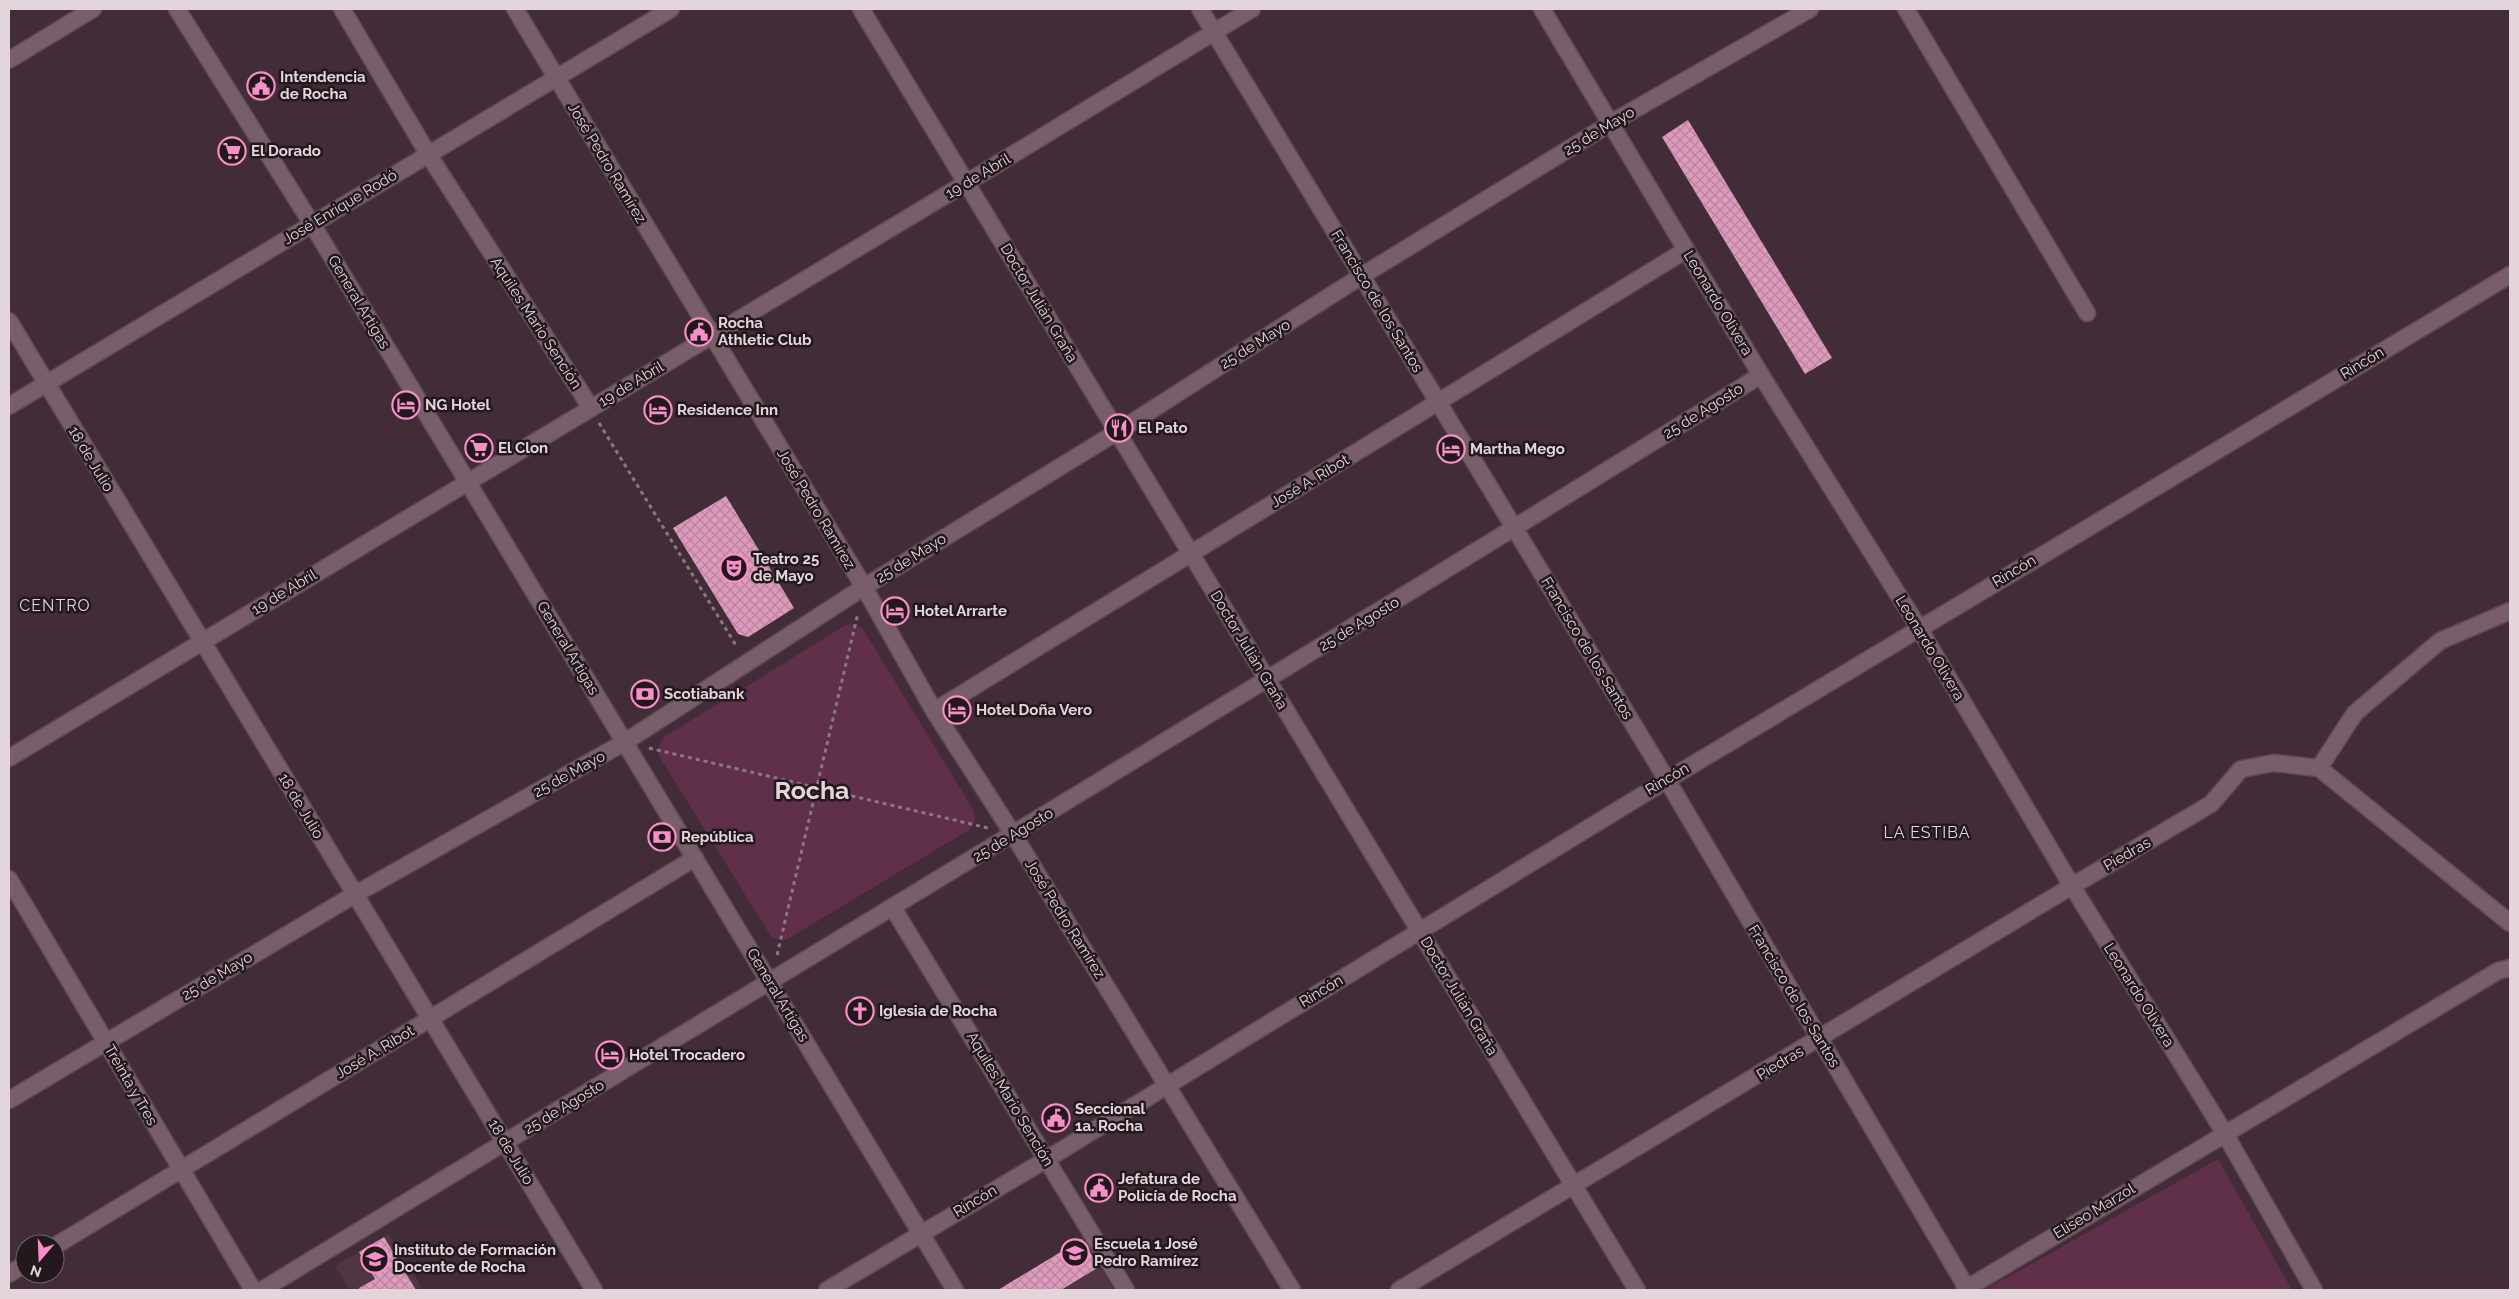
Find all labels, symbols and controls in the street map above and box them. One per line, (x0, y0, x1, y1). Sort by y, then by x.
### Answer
place label: Intendencia de Rocha (280, 68, 366, 103)
public building icon: Intendencia de Rocha (246, 71, 276, 101)
street label: José Pedro Ramírez (564, 100, 650, 226)
street label: 25 de Mayo (1560, 103, 1638, 159)
supermarket icon: El Dorado (217, 136, 247, 166)
place label: El Dorado (251, 142, 321, 160)
street label: 19 de Abril (942, 149, 1015, 202)
street label: José Enrique Rodó (280, 166, 400, 248)
street label: Francisco de los Santos (1327, 226, 1427, 376)
street label: Doctor Julián Graña (996, 240, 1082, 366)
street label: Leonardo Olivera (1680, 247, 1756, 359)
street label: General Artigas (324, 252, 394, 352)
street label: Aquiles Mario Sención (487, 254, 585, 392)
place label: Rocha Athletic Club (718, 314, 812, 349)
street label: 25 de Mayo (1216, 315, 1294, 373)
public building icon: Rocha Athletic Club (684, 317, 714, 347)
street label: Rincón (2337, 343, 2387, 383)
street label: 19 de Abril (595, 357, 668, 410)
street label: 25 de Agosto (1660, 379, 1746, 443)
hotel icon: NG Hotel (391, 390, 421, 420)
hotel icon: Residence Inn (643, 395, 673, 425)
place label: NG Hotel (425, 396, 491, 414)
place label: Residence Inn (677, 401, 778, 419)
restaurant icon: El Pato (1104, 413, 1134, 443)
place label: El Pato (1138, 419, 1188, 437)
street label: 18 de Julio (64, 423, 118, 495)
supermarket icon: El Clon (464, 433, 494, 463)
hotel icon: Martha Mego (1436, 434, 1466, 464)
place label: El Clon (498, 439, 548, 457)
place label: Martha Mego (1470, 440, 1565, 458)
street label: José Pedro Ramírez (773, 446, 859, 572)
street label: José A. Ribot (1268, 451, 1352, 511)
street label: 25 de Mayo (872, 529, 950, 587)
place label: Teatro 25 de Mayo (753, 550, 819, 585)
street label: Rincón (1989, 551, 2039, 591)
theatre icon: Teatro 25 de Mayo (719, 553, 749, 583)
street label: 19 de Abril (248, 565, 321, 618)
street label: Francisco de los Santos (1537, 573, 1637, 723)
street label: Doctor Julián Graña (1206, 587, 1292, 713)
street label: Leonardo Olivera (1892, 592, 1968, 704)
street label: 25 de Agosto (1316, 593, 1402, 655)
district label: CENTRO (19, 596, 91, 615)
hotel icon: Hotel Arrarte (880, 596, 910, 626)
street label: General Artigas (533, 598, 603, 698)
place label: Hotel Arrarte (914, 602, 1007, 620)
bank icon: Scotiabank (630, 679, 660, 709)
place label: Scotiabank (664, 685, 745, 703)
hotel icon: Hotel Doña Vero (942, 695, 972, 725)
place label: Hotel Doña Vero (976, 701, 1092, 719)
street label: 25 de Mayo (530, 747, 608, 801)
street label: Rincón (1642, 759, 1692, 799)
street label: 18 de Julio (274, 770, 328, 842)
district label: Rocha (775, 775, 849, 805)
street label: 25 de Agosto (970, 804, 1056, 866)
bank icon: República (647, 822, 677, 852)
district label: LA ESTIBA (1883, 823, 1971, 842)
place label: República (681, 828, 754, 846)
street label: Piedras (2100, 833, 2154, 875)
street label: José Pedro Ramírez (1021, 856, 1109, 982)
street label: Francisco de los Santos (1744, 921, 1844, 1071)
street label: Doctor Julián Graña (1416, 933, 1502, 1059)
street label: Leonardo Olivera (2100, 940, 2178, 1050)
street label: General Artigas (743, 945, 813, 1045)
street label: 25 de Mayo (178, 948, 256, 1004)
street label: Rincón (1296, 971, 1346, 1011)
church icon: Iglesia de Rocha (845, 996, 875, 1026)
place label: Iglesia de Rocha (879, 1002, 997, 1020)
street label: José A. Ribot (333, 1022, 417, 1082)
street label: Aquiles Mario Sención (963, 1028, 1057, 1170)
hotel icon: Hotel Trocadero (595, 1040, 625, 1070)
street label: Treinta y Tres (101, 1041, 161, 1129)
street label: Piedras (1753, 1042, 1807, 1084)
place label: Hotel Trocadero (629, 1046, 745, 1064)
street label: 25 de Agosto (521, 1076, 607, 1138)
place label: Seccional 1a. Rocha (1075, 1100, 1146, 1135)
public building icon: Seccional 1a. Rocha (1041, 1103, 1071, 1133)
street label: 18 de Julio (484, 1116, 538, 1188)
place label: Jefatura de Policía de Rocha (1118, 1170, 1237, 1205)
public building icon: Jefatura de Policía de Rocha (1084, 1173, 1114, 1203)
street label: Eliseo Marzol (2050, 1179, 2139, 1242)
street label: Rincón (950, 1181, 1000, 1221)
north arrow (15, 1234, 65, 1284)
place label: Escuela 1 José Pedro Ramírez (1094, 1235, 1198, 1270)
school or university icon: Escuela 1 José Pedro Ramírez (1060, 1238, 1090, 1268)
place label: Instituto de Formación Docente de Rocha (394, 1241, 556, 1276)
school or university icon: Instituto de Formación Docente de Rocha (360, 1244, 390, 1274)
text: N (28, 1262, 43, 1281)

